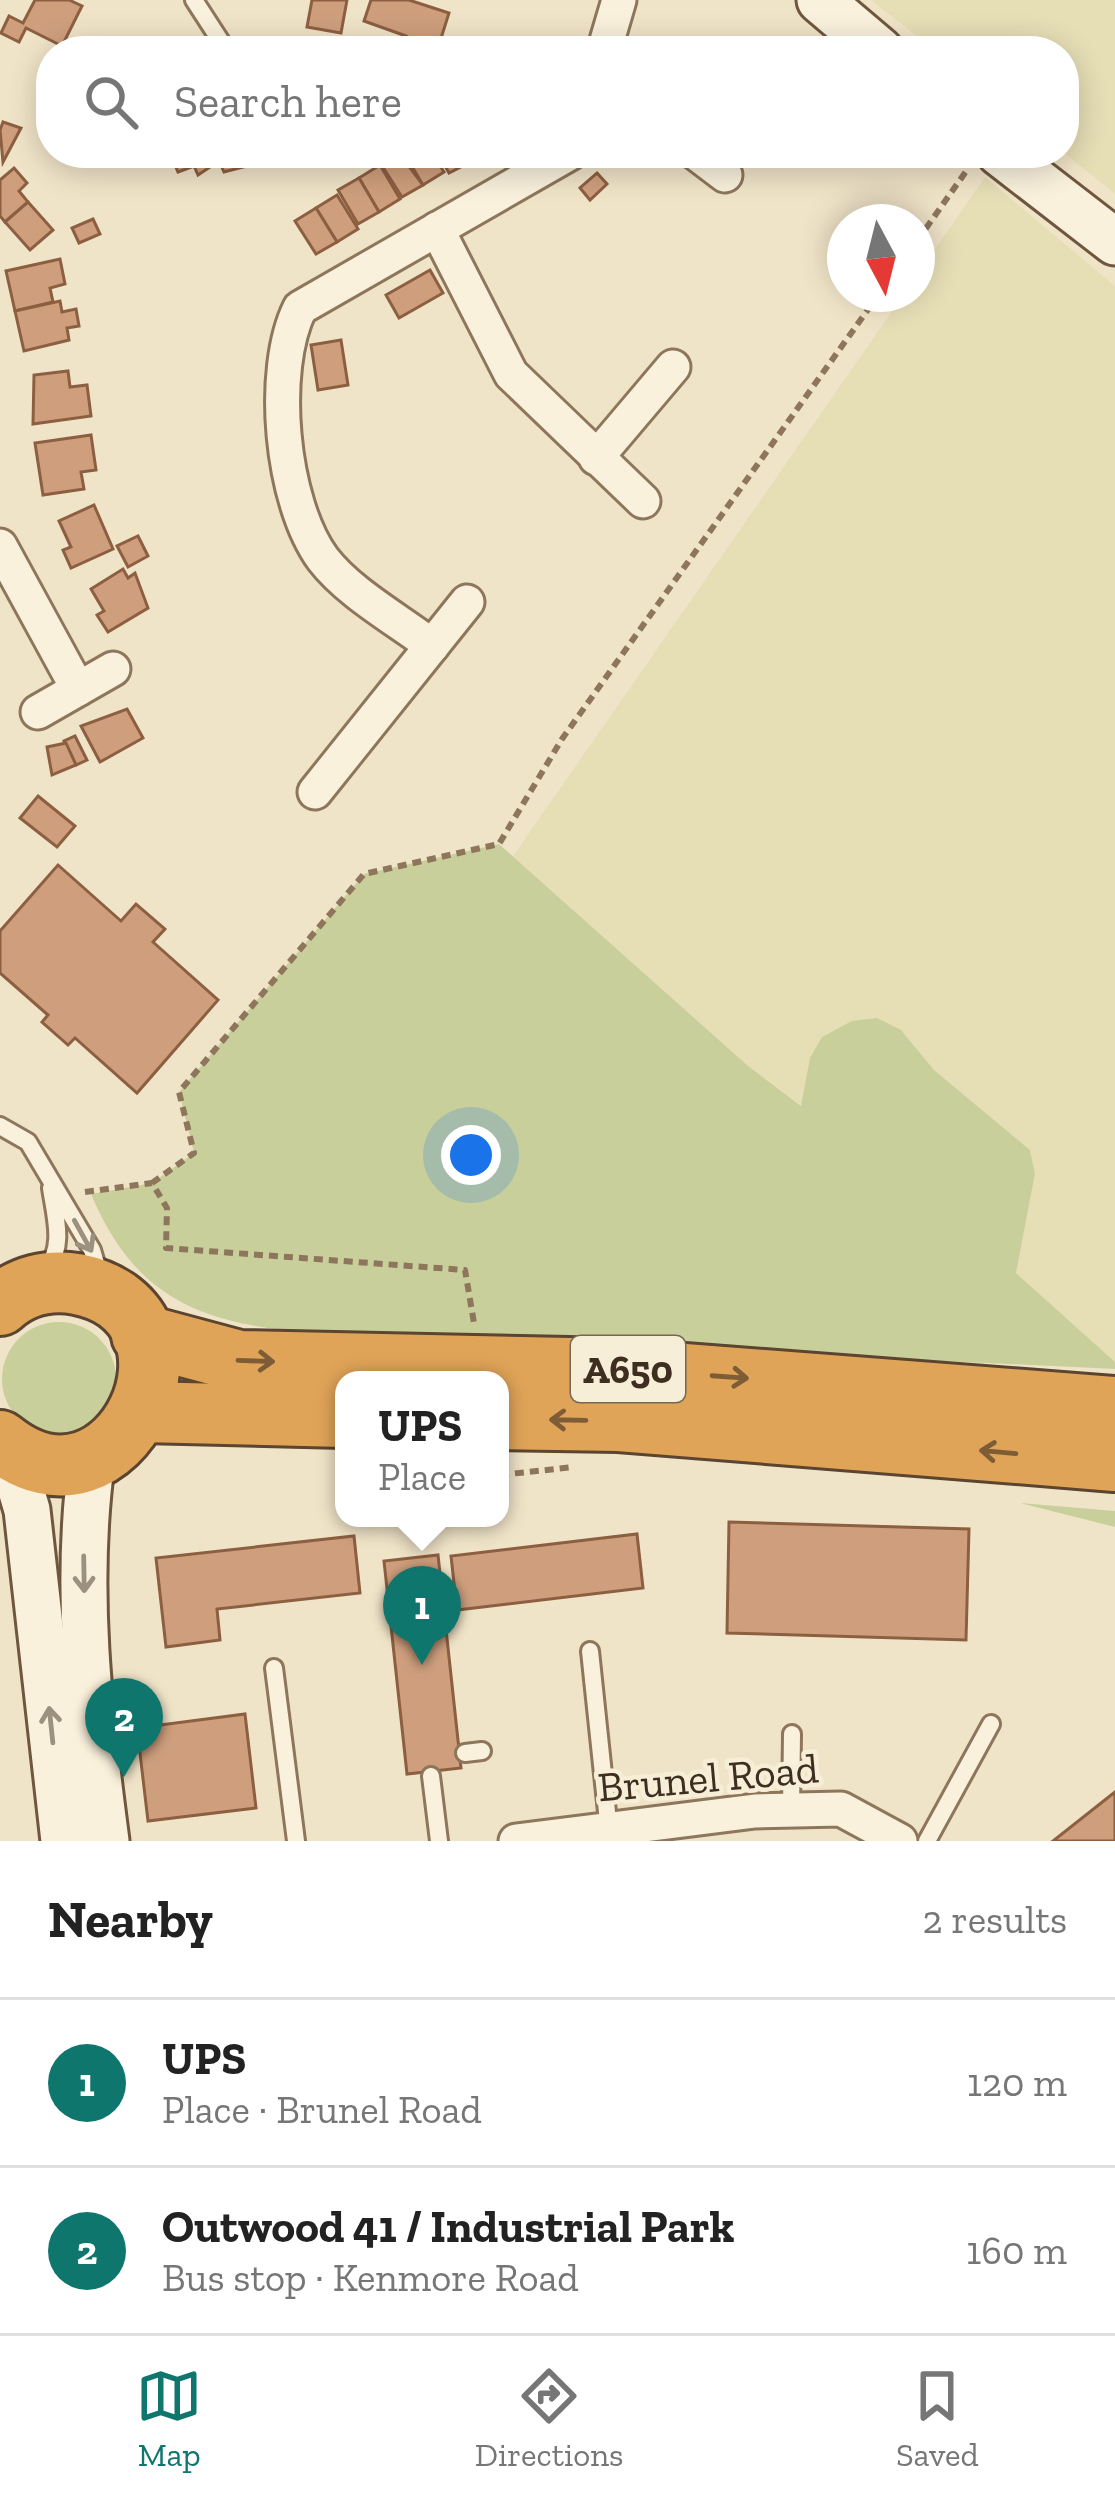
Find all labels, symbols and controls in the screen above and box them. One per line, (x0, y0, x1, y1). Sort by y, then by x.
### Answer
search box (36, 36, 1079, 168)
icon: search (78, 69, 144, 135)
text: Search here (174, 75, 402, 129)
north arrow (827, 204, 935, 312)
your location (441, 1125, 501, 1185)
one-way arrow (72, 1217, 95, 1252)
road number: A650 (571, 1336, 685, 1402)
one-way arrow (236, 1350, 275, 1373)
one-way arrow (709, 1366, 748, 1389)
popup (335, 1371, 509, 1527)
text: UPS (378, 1399, 462, 1453)
one-way arrow (549, 1409, 588, 1432)
one-way arrow (979, 1440, 1018, 1463)
text: Place (378, 1453, 466, 1500)
one-way arrow (73, 1554, 96, 1593)
pin: 1 (383, 1566, 461, 1665)
pin: 2 (85, 1678, 163, 1777)
one-way arrow (39, 1706, 62, 1745)
street label: Brunel Road (596, 1742, 821, 1813)
text: Nearby (48, 1889, 213, 1950)
text: 2 results (922, 1896, 1067, 1943)
text: UPS (162, 2032, 246, 2086)
text: 1 (79, 2059, 95, 2106)
text: 120 m (967, 2059, 1067, 2106)
text: Place · Brunel Road (162, 2086, 482, 2133)
text: Outwood 41 / Industrial Park (162, 2200, 734, 2254)
text: 2 (77, 2227, 97, 2274)
text: 160 m (966, 2227, 1067, 2274)
text: Bus stop · Kenmore Road (162, 2254, 579, 2301)
tab: Map (136, 2363, 202, 2474)
tab: Directions (475, 2363, 624, 2474)
tab: Saved (896, 2363, 979, 2474)

